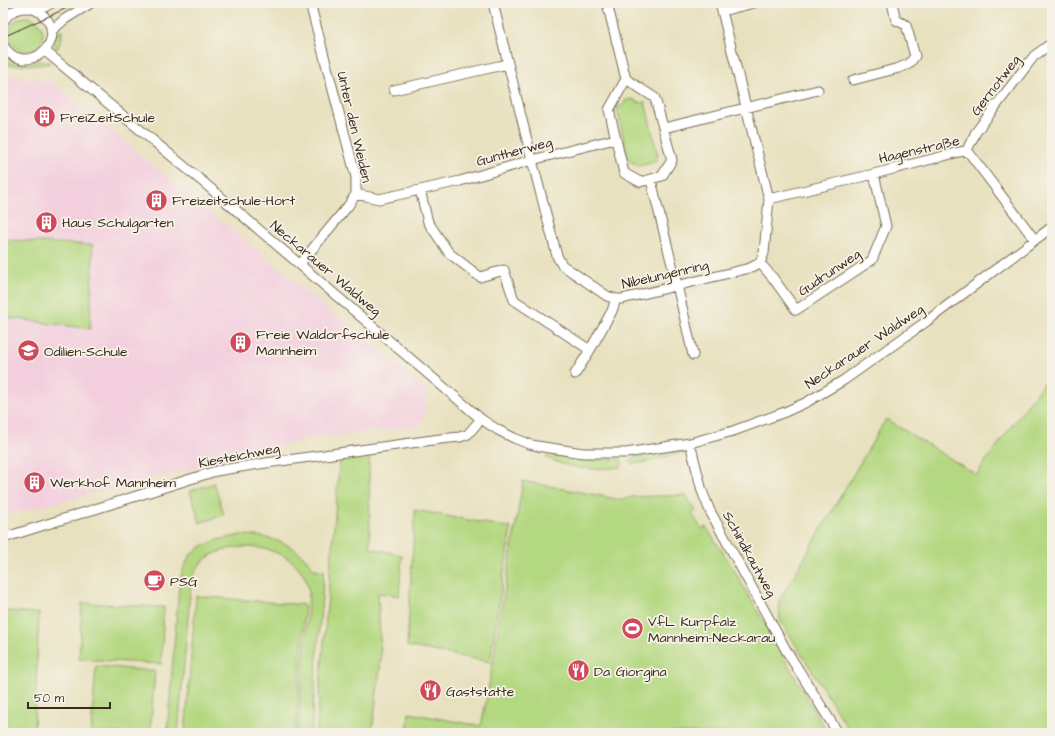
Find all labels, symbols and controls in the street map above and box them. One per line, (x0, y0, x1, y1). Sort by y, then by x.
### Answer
street label: Gernotweg (966, 51, 1025, 120)
street label: Unter den Weiden (332, 70, 377, 185)
building icon: FreiZeitSchule (32, 104, 58, 130)
place label: FreiZeitSchule (60, 108, 156, 128)
street label: Hagenstraße (877, 131, 962, 169)
street label: Guntherweg (474, 132, 554, 172)
building icon: Freizeitschule-Hort (143, 187, 169, 213)
place label: Freizeitschule-Hort (172, 191, 296, 211)
building icon: Haus Schulgarten (34, 209, 60, 235)
place label: Haus Schulgarten (62, 213, 174, 233)
street label: Neckarauer Waldweg (265, 216, 385, 321)
street label: Gudrunweg (794, 244, 865, 301)
street label: Nibelungenring (620, 255, 711, 295)
street label: Neckarauer Waldweg (801, 300, 928, 394)
place label: Freie Waldorfschule Mannheim (256, 325, 390, 361)
building icon: Freie Waldorfschule Mannheim (228, 329, 254, 355)
school or university icon: Odilien-Schule (16, 338, 42, 364)
place label: Odilien-Schule (44, 342, 128, 362)
street label: Kiesteichweg (197, 438, 282, 474)
building icon: Werkhof Mannheim (22, 469, 48, 495)
place label: Werkhof Mannheim (50, 473, 176, 493)
street label: Schindkautweg (717, 508, 781, 601)
cafe icon: PSG (142, 568, 168, 594)
place label: PSG (170, 572, 198, 592)
place label: VfL Kurpfalz Mannheim-Neckarau (648, 612, 775, 648)
sports icon: VfL Kurpfalz Mannheim-Neckarau (620, 616, 646, 642)
restaurant icon: Da Giorgina (565, 658, 591, 684)
place label: Da Giorgina (594, 662, 667, 682)
restaurant icon: Gaststatte (418, 678, 444, 704)
place label: Gaststatte (446, 682, 515, 702)
scale bar (28, 684, 110, 710)
text: 50 m (34, 690, 65, 707)

